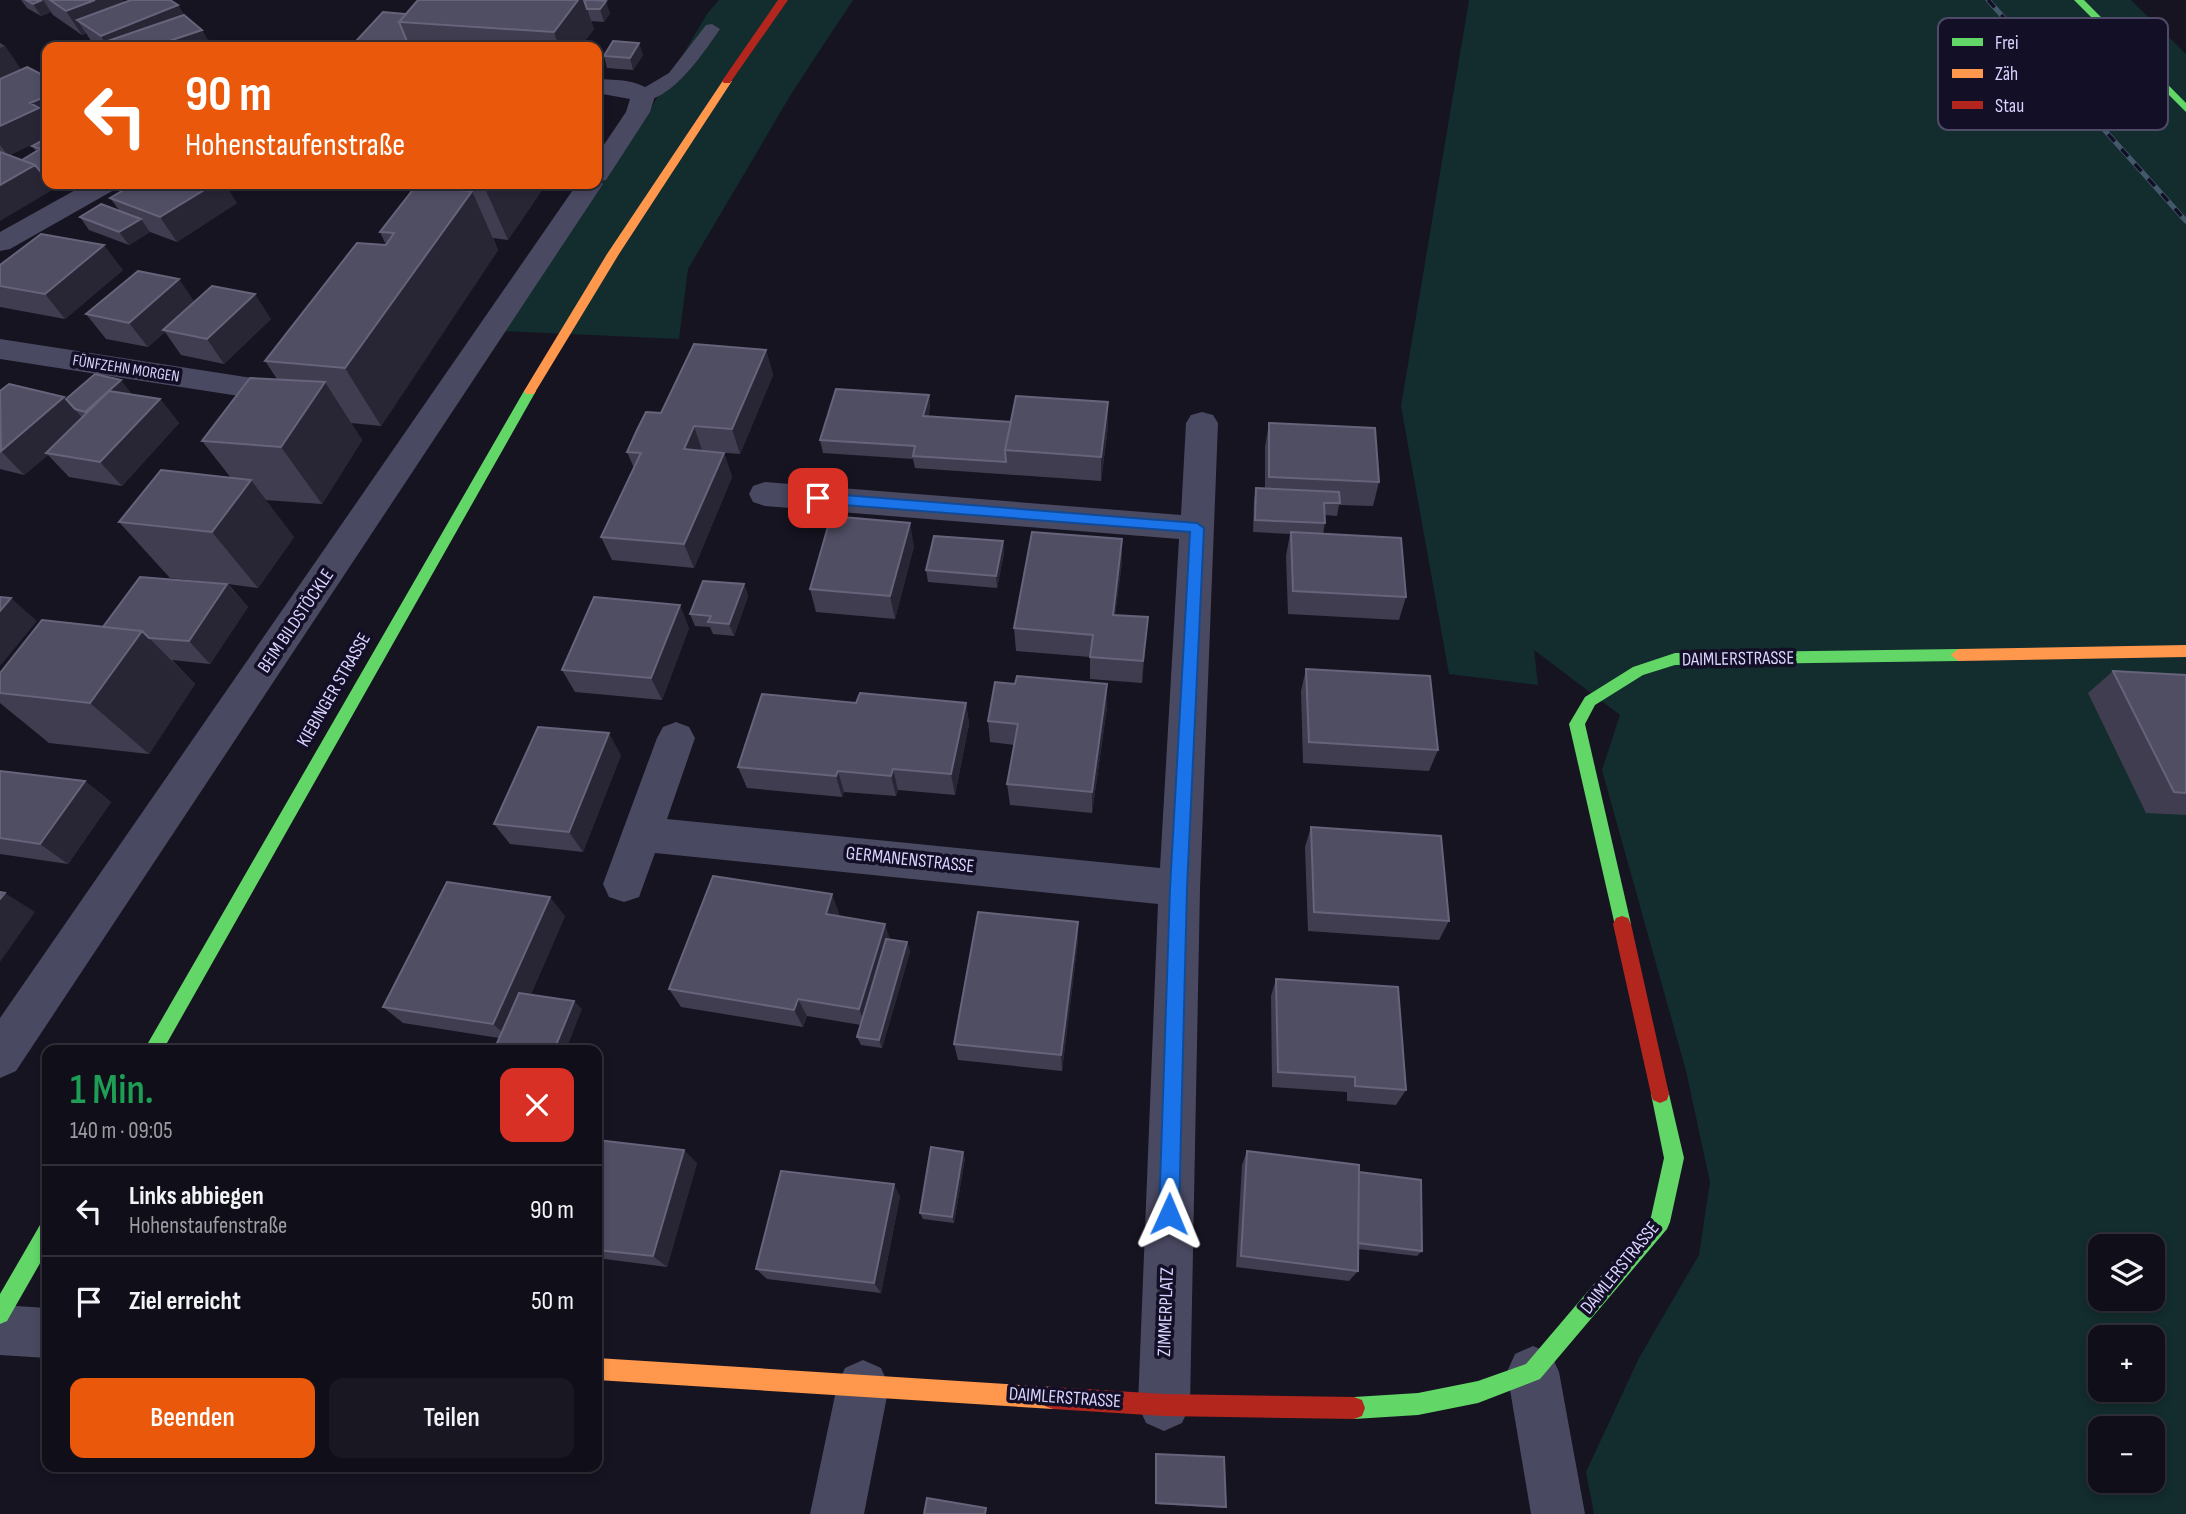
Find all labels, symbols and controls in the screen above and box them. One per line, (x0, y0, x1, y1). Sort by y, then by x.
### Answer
legend (1938, 18, 2168, 130)
text: Frei (1995, 32, 2019, 55)
text: Zäh (1995, 63, 2018, 86)
text: 90 m (185, 66, 272, 125)
icon: left (70, 70, 161, 161)
text: Stau (1995, 95, 2024, 118)
text: Hohenstaufenstraße (185, 126, 405, 165)
street label: FÜNFZEHN MORGEN (71, 351, 181, 387)
pin (788, 468, 848, 528)
icon: arrive (799, 479, 837, 517)
street label: BEIM BILDSTÖCKLE (253, 565, 339, 677)
street label: KIEBINGER STRASSE (292, 629, 376, 751)
street label: DAIMLERSTRASSE (1682, 647, 1794, 671)
street label: GERMANENSTRASSE (845, 842, 975, 878)
text: 1 Min. (70, 1065, 154, 1116)
button: close (500, 1068, 574, 1142)
text: 140 m · 09:05 (70, 1117, 173, 1145)
position arrow (1132, 1177, 1206, 1251)
text: Links abbiegen (129, 1181, 264, 1212)
icon: left (70, 1192, 108, 1230)
text: 90 m (530, 1195, 574, 1226)
text: Hohenstaufenstraße (129, 1212, 287, 1240)
street label: DAIMLERSTRASSE (1576, 1217, 1664, 1319)
map controls (2088, 1234, 2165, 1493)
button: layers (2088, 1234, 2165, 1311)
street label: ZIMMERPLATZ (1153, 1267, 1179, 1357)
icon: arrive (70, 1283, 108, 1321)
text: Ziel erreicht (129, 1286, 241, 1317)
text: 50 m (531, 1286, 574, 1317)
button: + (2088, 1325, 2165, 1402)
button: Beenden (70, 1378, 315, 1458)
button: Teilen (329, 1378, 574, 1458)
street label: DAIMLERSTRASSE (1008, 1383, 1122, 1413)
button: − (2088, 1416, 2165, 1493)

